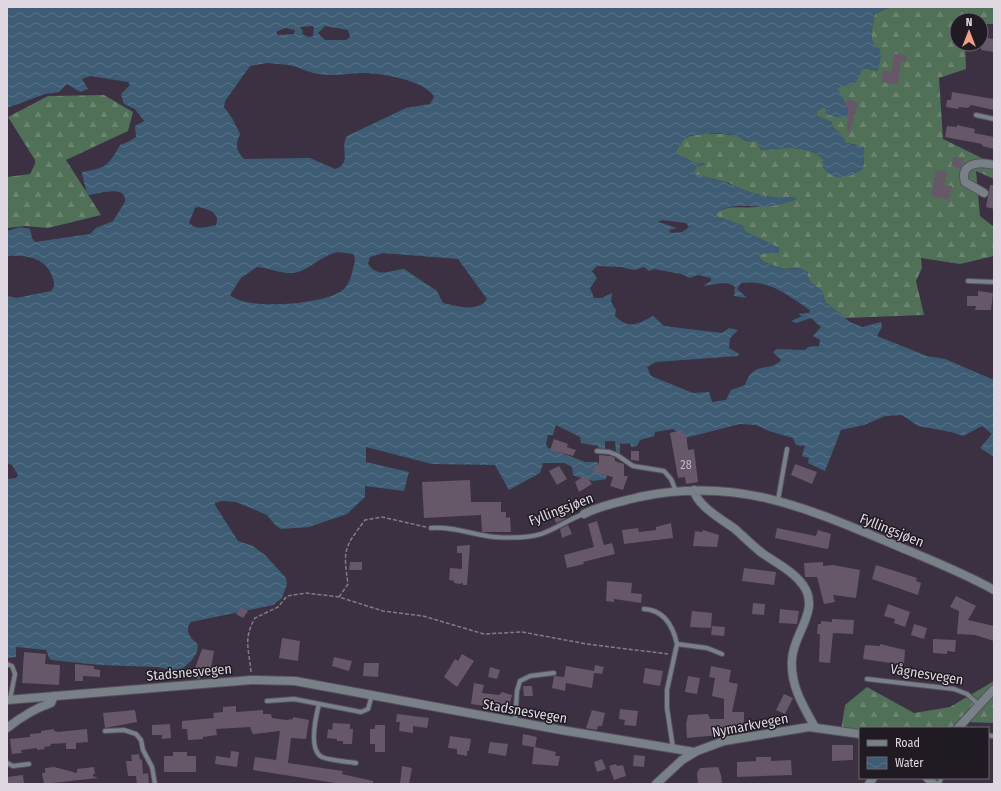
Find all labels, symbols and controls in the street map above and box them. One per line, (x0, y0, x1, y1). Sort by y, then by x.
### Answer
north arrow (949, 12, 989, 52)
text: N (966, 16, 972, 29)
house number: 28 (680, 458, 692, 472)
street label: Fyllingsjøen (526, 489, 596, 530)
street label: Fyllingsjøen (857, 510, 926, 551)
street label: Stadsnesvegen (146, 660, 232, 685)
street label: Vågnesvegen (889, 660, 965, 689)
street label: Stadsnesvegen (481, 696, 569, 727)
street label: Nymarkvegen (710, 710, 790, 741)
legend (859, 727, 989, 779)
text: Road (895, 736, 920, 750)
text: Water (895, 756, 924, 770)

